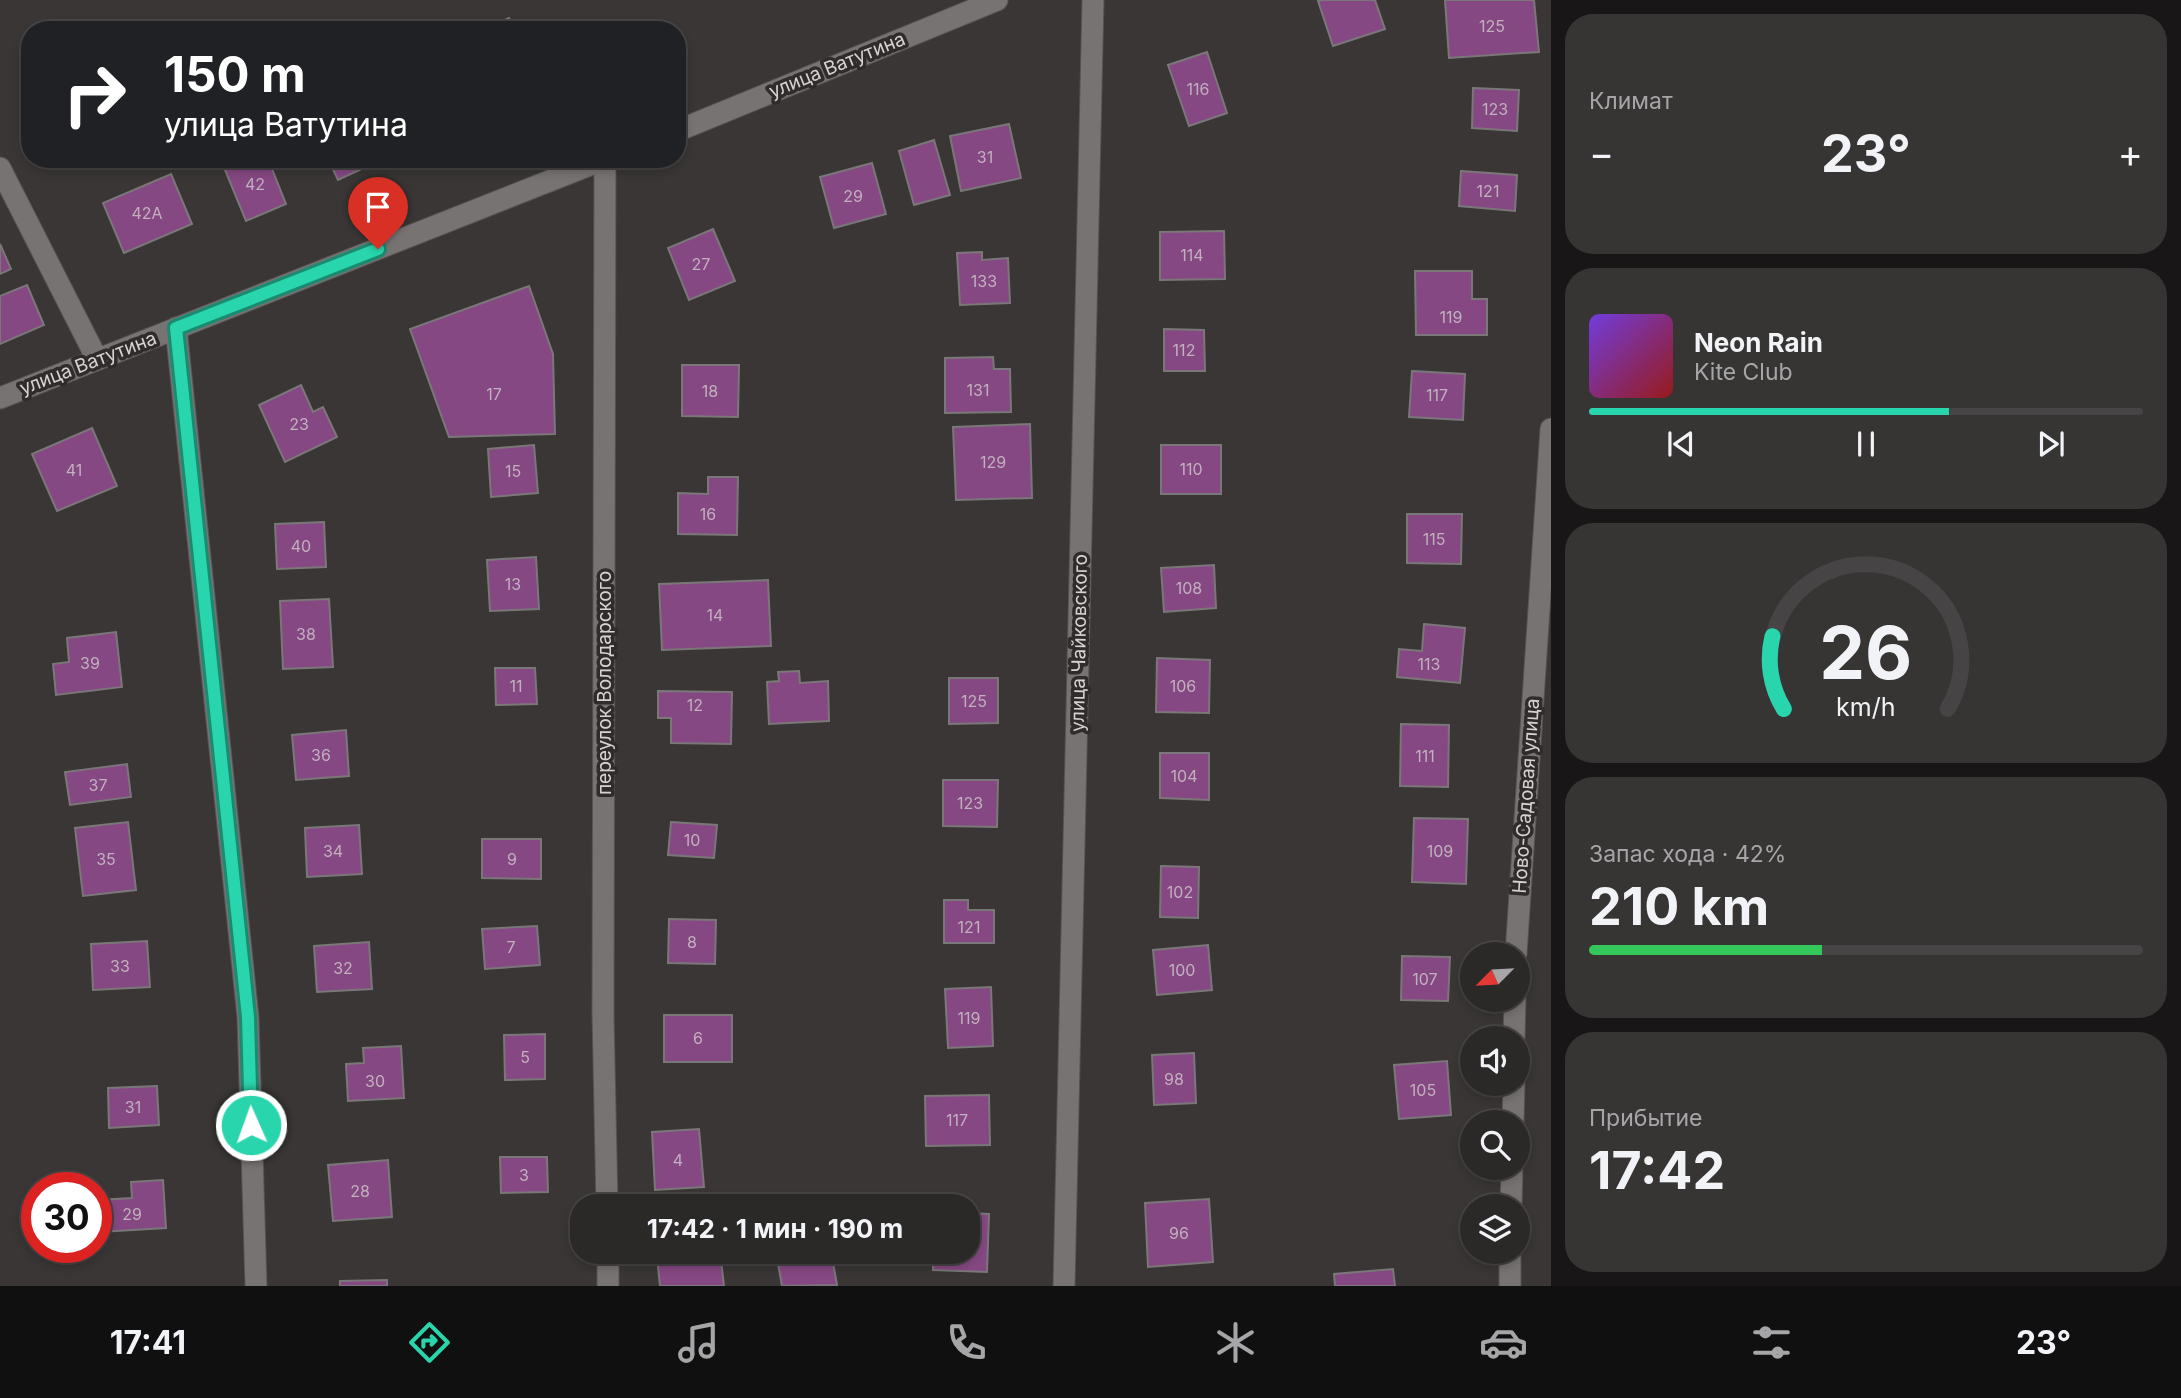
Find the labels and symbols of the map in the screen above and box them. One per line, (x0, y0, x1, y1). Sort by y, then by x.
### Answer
house number: 125 (1479, 16, 1505, 36)
street label: улица Ватутина (766, 27, 908, 103)
house number: 116 (1187, 79, 1209, 99)
house number: 123 (1482, 99, 1508, 119)
house number: 31 (977, 147, 993, 167)
house number: 42 (245, 174, 265, 194)
pin (348, 177, 408, 249)
house number: 121 (1477, 181, 1499, 201)
house number: 29 (843, 186, 863, 206)
house number: 42А (131, 203, 163, 223)
house number: 114 (1180, 245, 1204, 265)
house number: 27 (692, 254, 710, 274)
house number: 133 (971, 271, 997, 291)
house number: 119 (1440, 307, 1462, 327)
street label: улица Ватутина (16, 326, 160, 400)
house number: 112 (1173, 340, 1195, 360)
house number: 131 (967, 380, 989, 400)
house number: 18 (702, 381, 718, 401)
house number: 17 (486, 384, 502, 404)
house number: 117 (1426, 385, 1448, 405)
house number: 23 (289, 414, 309, 434)
house number: 129 (980, 452, 1006, 472)
house number: 110 (1179, 459, 1203, 479)
house number: 41 (66, 460, 82, 480)
house number: 15 (505, 461, 521, 481)
house number: 16 (700, 504, 716, 524)
house number: 115 (1423, 529, 1445, 549)
house number: 40 (291, 536, 311, 556)
street label: улица Чайковского (1066, 554, 1092, 732)
street label: переулок Володарского (593, 571, 616, 795)
house number: 13 (505, 574, 521, 594)
house number: 108 (1176, 578, 1202, 598)
house number: 14 (707, 605, 723, 625)
house number: 38 (296, 624, 316, 644)
house number: 39 (80, 653, 100, 673)
house number: 113 (1418, 654, 1440, 674)
house number: 11 (509, 676, 523, 696)
house number: 106 (1170, 676, 1196, 696)
house number: 125 (961, 691, 987, 711)
house number: 12 (687, 695, 703, 715)
street label: Ново-Садовая улица (1508, 698, 1544, 894)
house number: 36 (311, 745, 331, 765)
house number: 111 (1415, 746, 1435, 766)
house number: 104 (1171, 766, 1197, 786)
house number: 37 (89, 775, 107, 795)
house number: 123 (957, 793, 983, 813)
house number: 10 (684, 830, 700, 850)
house number: 34 (323, 841, 343, 861)
house number: 109 (1427, 841, 1453, 861)
house number: 35 (96, 849, 116, 869)
house number: 9 (507, 849, 517, 869)
house number: 102 (1167, 882, 1193, 902)
house number: 121 (958, 917, 980, 937)
house number: 8 (687, 932, 697, 952)
house number: 7 (506, 937, 516, 957)
north arrow (1460, 942, 1530, 1012)
house number: 33 (110, 956, 130, 976)
house number: 32 (333, 958, 353, 978)
house number: 100 (1169, 960, 1195, 980)
house number: 107 (1412, 969, 1438, 989)
house number: 119 (958, 1008, 980, 1028)
house number: 6 (693, 1028, 703, 1048)
house number: 5 (520, 1047, 530, 1067)
house number: 98 (1164, 1069, 1184, 1089)
house number: 30 (365, 1071, 385, 1091)
house number: 105 (1410, 1080, 1436, 1100)
position arrow (214, 1088, 288, 1162)
house number: 31 (125, 1097, 141, 1117)
house number: 117 (946, 1110, 968, 1130)
house number: 4 (673, 1150, 683, 1170)
house number: 3 (519, 1165, 529, 1185)
speed limit sign: 30 (21, 1172, 112, 1263)
house number: 28 (350, 1181, 370, 1201)
house number: 29 (122, 1204, 142, 1224)
house number: 96 (1169, 1223, 1189, 1243)

